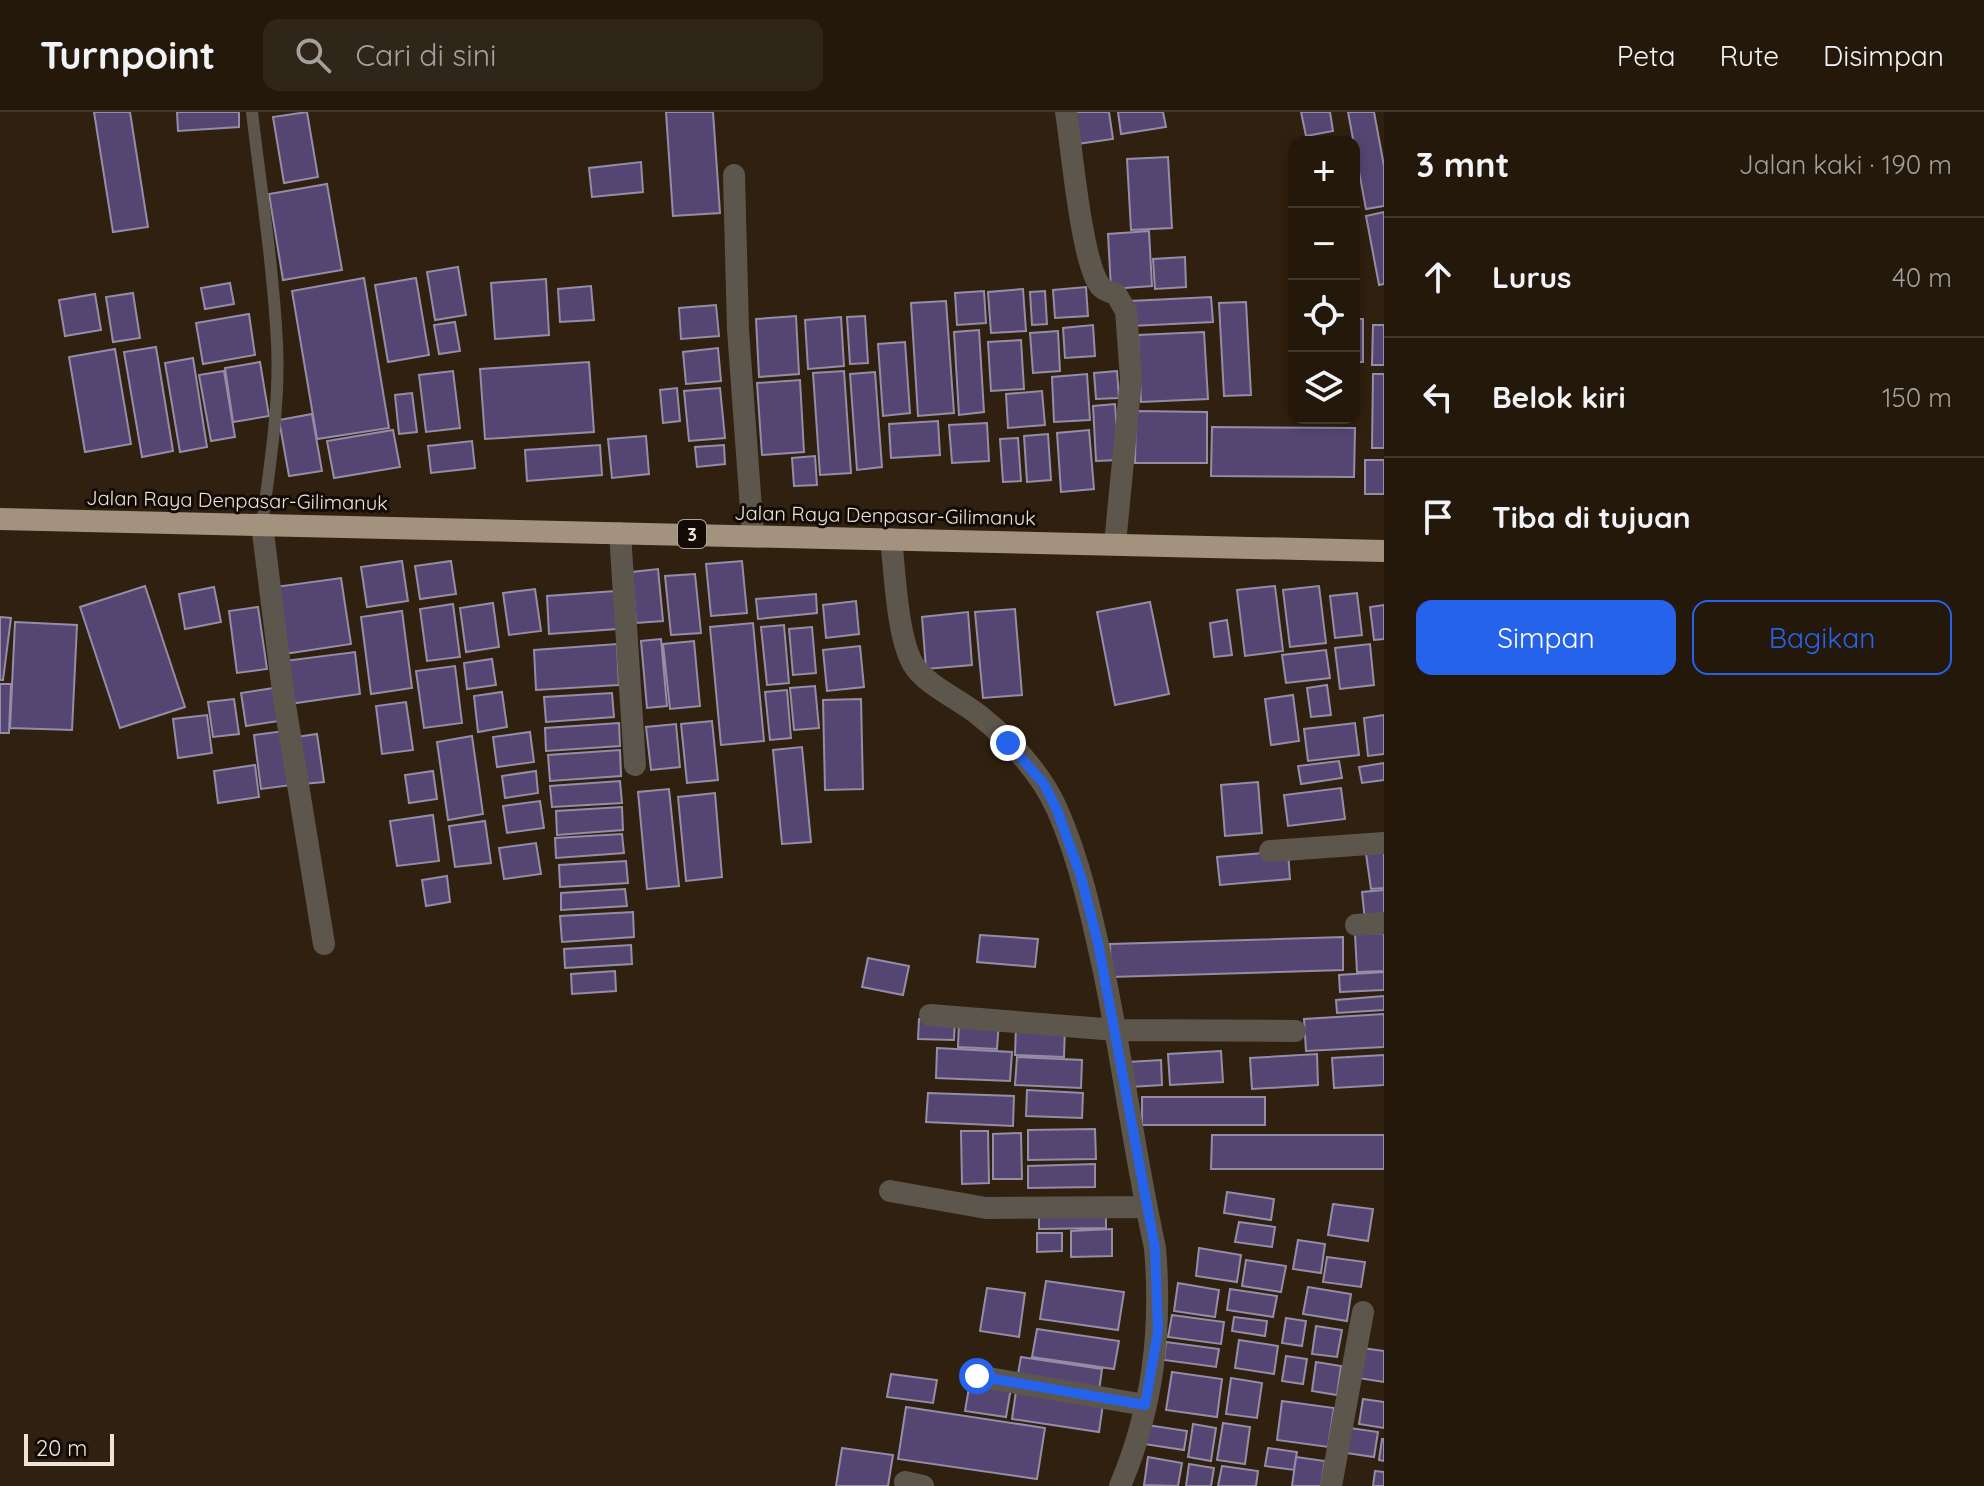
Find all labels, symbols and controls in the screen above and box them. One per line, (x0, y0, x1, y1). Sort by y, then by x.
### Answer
search box (263, 19, 823, 91)
text: Turnpoint (40, 31, 215, 79)
icon: search (291, 33, 335, 77)
text: Cari di sini (355, 36, 496, 74)
text: Peta (1617, 38, 1676, 73)
text: Rute (1720, 38, 1779, 73)
text: Disimpan (1823, 38, 1944, 73)
map controls (1288, 136, 1360, 424)
button: + (1288, 136, 1360, 208)
text: 3 mnt (1416, 143, 1509, 186)
text: Jalan kaki · 190 m (1739, 148, 1952, 181)
button: − (1288, 208, 1360, 280)
icon: ahead (1416, 255, 1460, 299)
text: Lurus (1492, 258, 1572, 296)
text: 40 m (1892, 261, 1952, 294)
button: locate (1288, 280, 1360, 352)
button: layers (1288, 352, 1360, 424)
icon: left (1416, 375, 1460, 419)
text: Belok kiri (1492, 378, 1626, 416)
text: 150 m (1882, 381, 1952, 414)
street label: Jalan Raya Denpasar-Gilimanuk (86, 485, 388, 515)
icon: arrive (1416, 495, 1460, 539)
text: Tiba di tujuan (1492, 498, 1691, 536)
street label: Jalan Raya Denpasar-Gilimanuk (734, 500, 1036, 530)
road number: 3 (678, 520, 706, 548)
button: Simpan (1416, 600, 1676, 675)
button: Bagikan (1692, 600, 1952, 675)
route end (990, 725, 1026, 761)
route start (959, 1358, 995, 1394)
scale bar (24, 1430, 114, 1466)
text: 20 m (36, 1434, 87, 1462)

